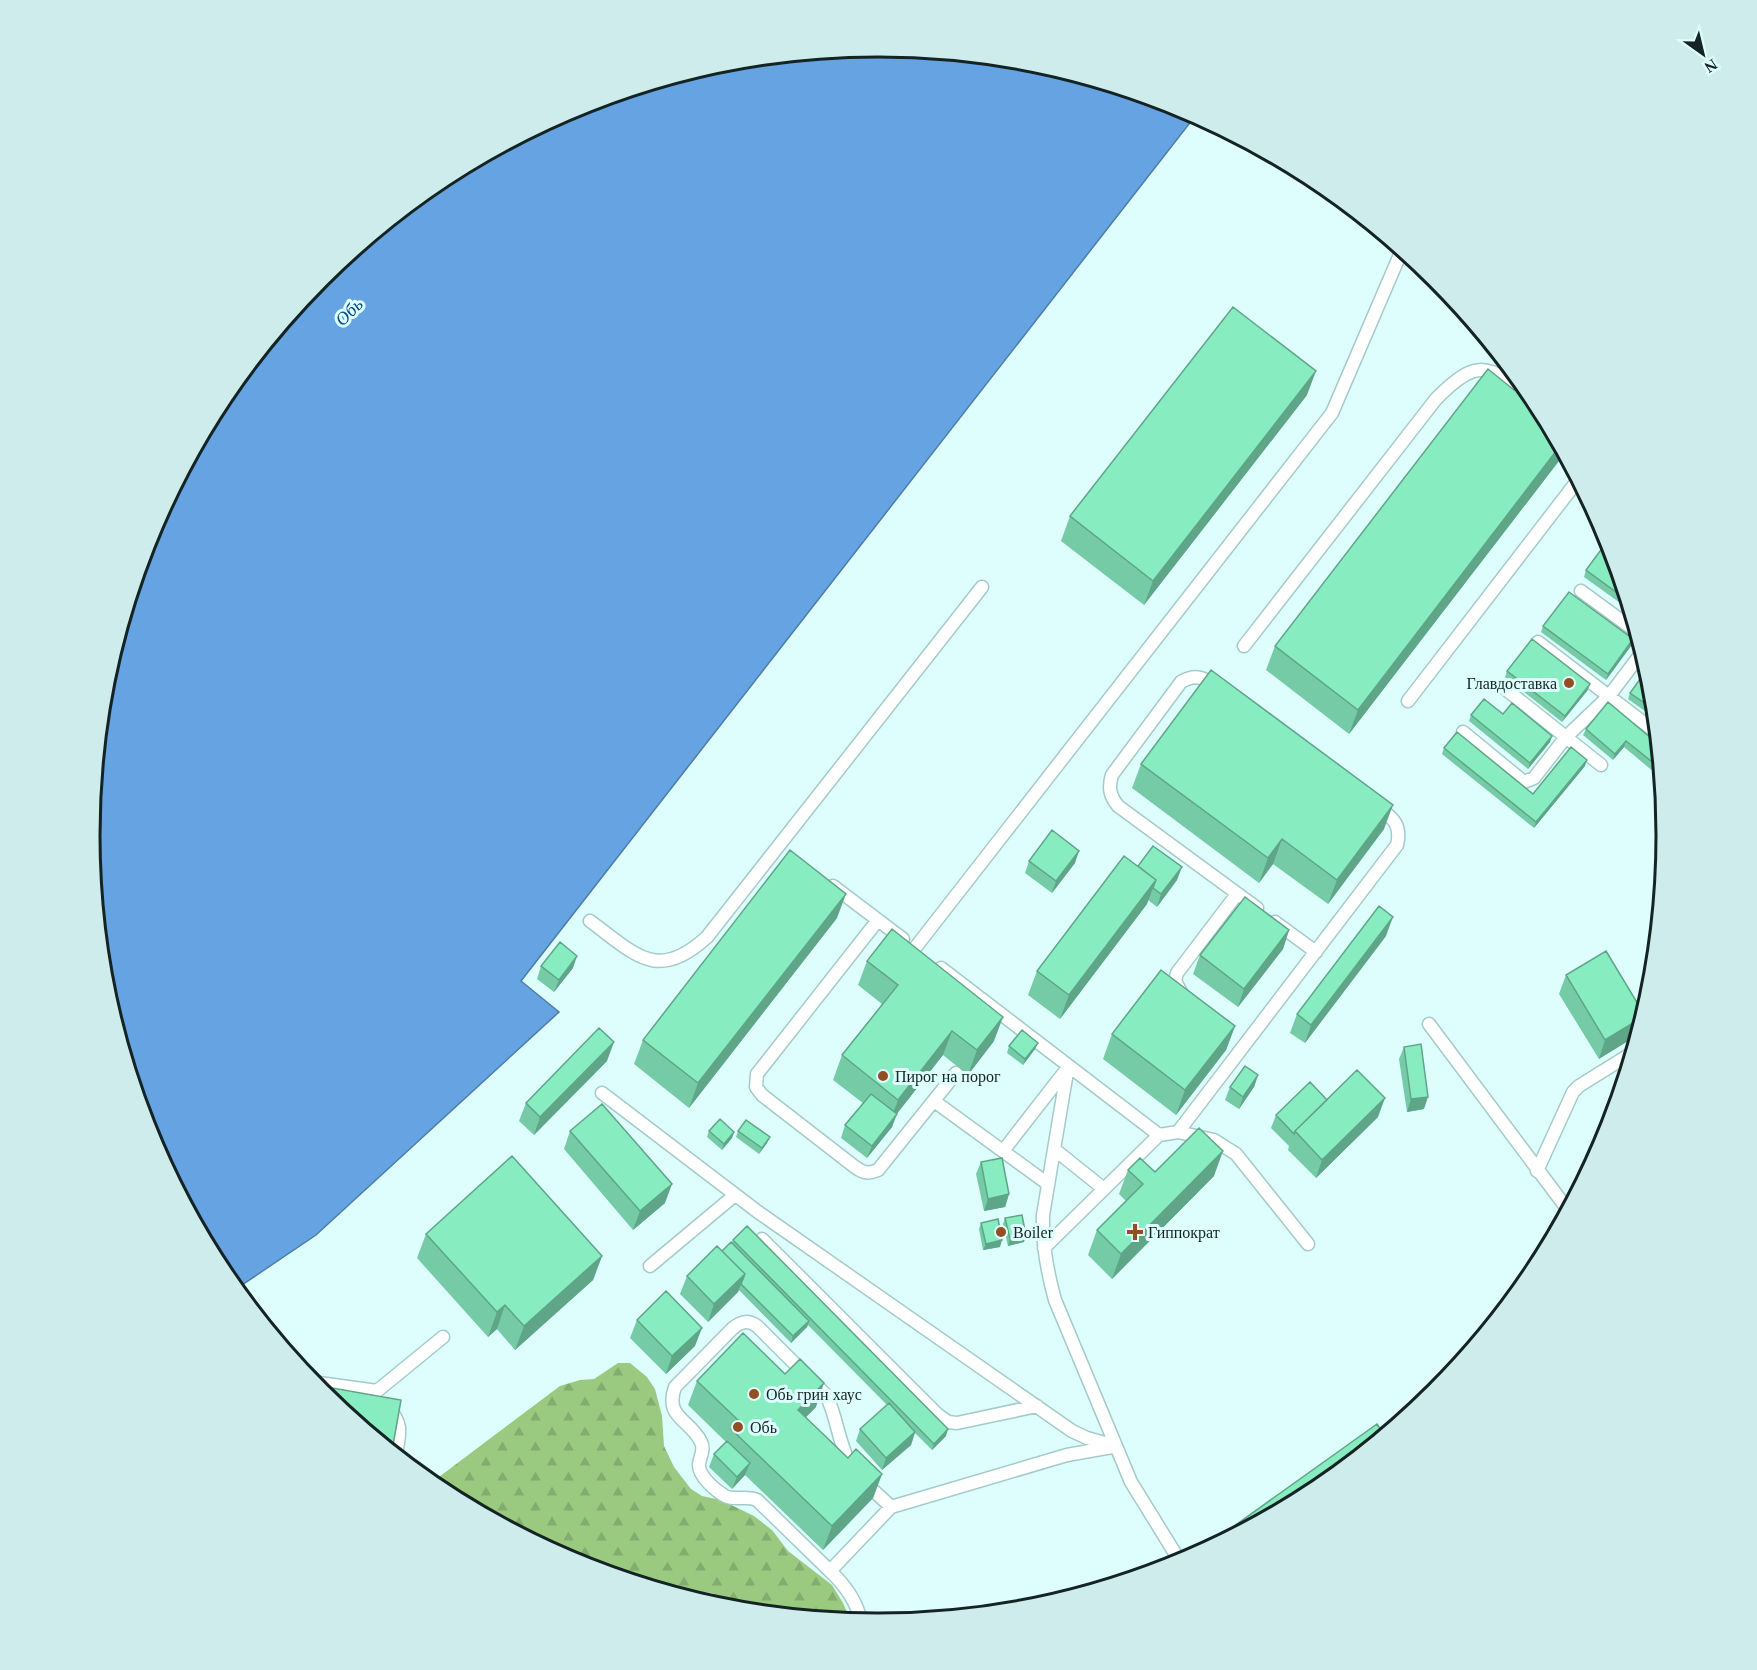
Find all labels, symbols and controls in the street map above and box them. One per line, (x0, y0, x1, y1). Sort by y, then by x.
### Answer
north arrow (1673, 24, 1733, 84)
text: N (1701, 56, 1721, 77)
water label: Обь (331, 294, 367, 330)
place label: Главдоставка (1467, 675, 1557, 693)
marker: Главдоставка (1562, 676, 1576, 690)
place label: Пирог на порог (895, 1068, 1001, 1086)
marker: Пирог на порог (876, 1069, 890, 1083)
marker: Гиппократ (1126, 1223, 1144, 1241)
place label: Boiler (1013, 1224, 1054, 1241)
place label: Гиппократ (1148, 1224, 1220, 1242)
marker: Boiler (994, 1225, 1008, 1239)
place label: Обь грин хаус (766, 1386, 862, 1404)
marker: Обь грин хаус (747, 1387, 761, 1401)
place label: Обь (750, 1419, 777, 1436)
marker: Обь (731, 1420, 745, 1434)

